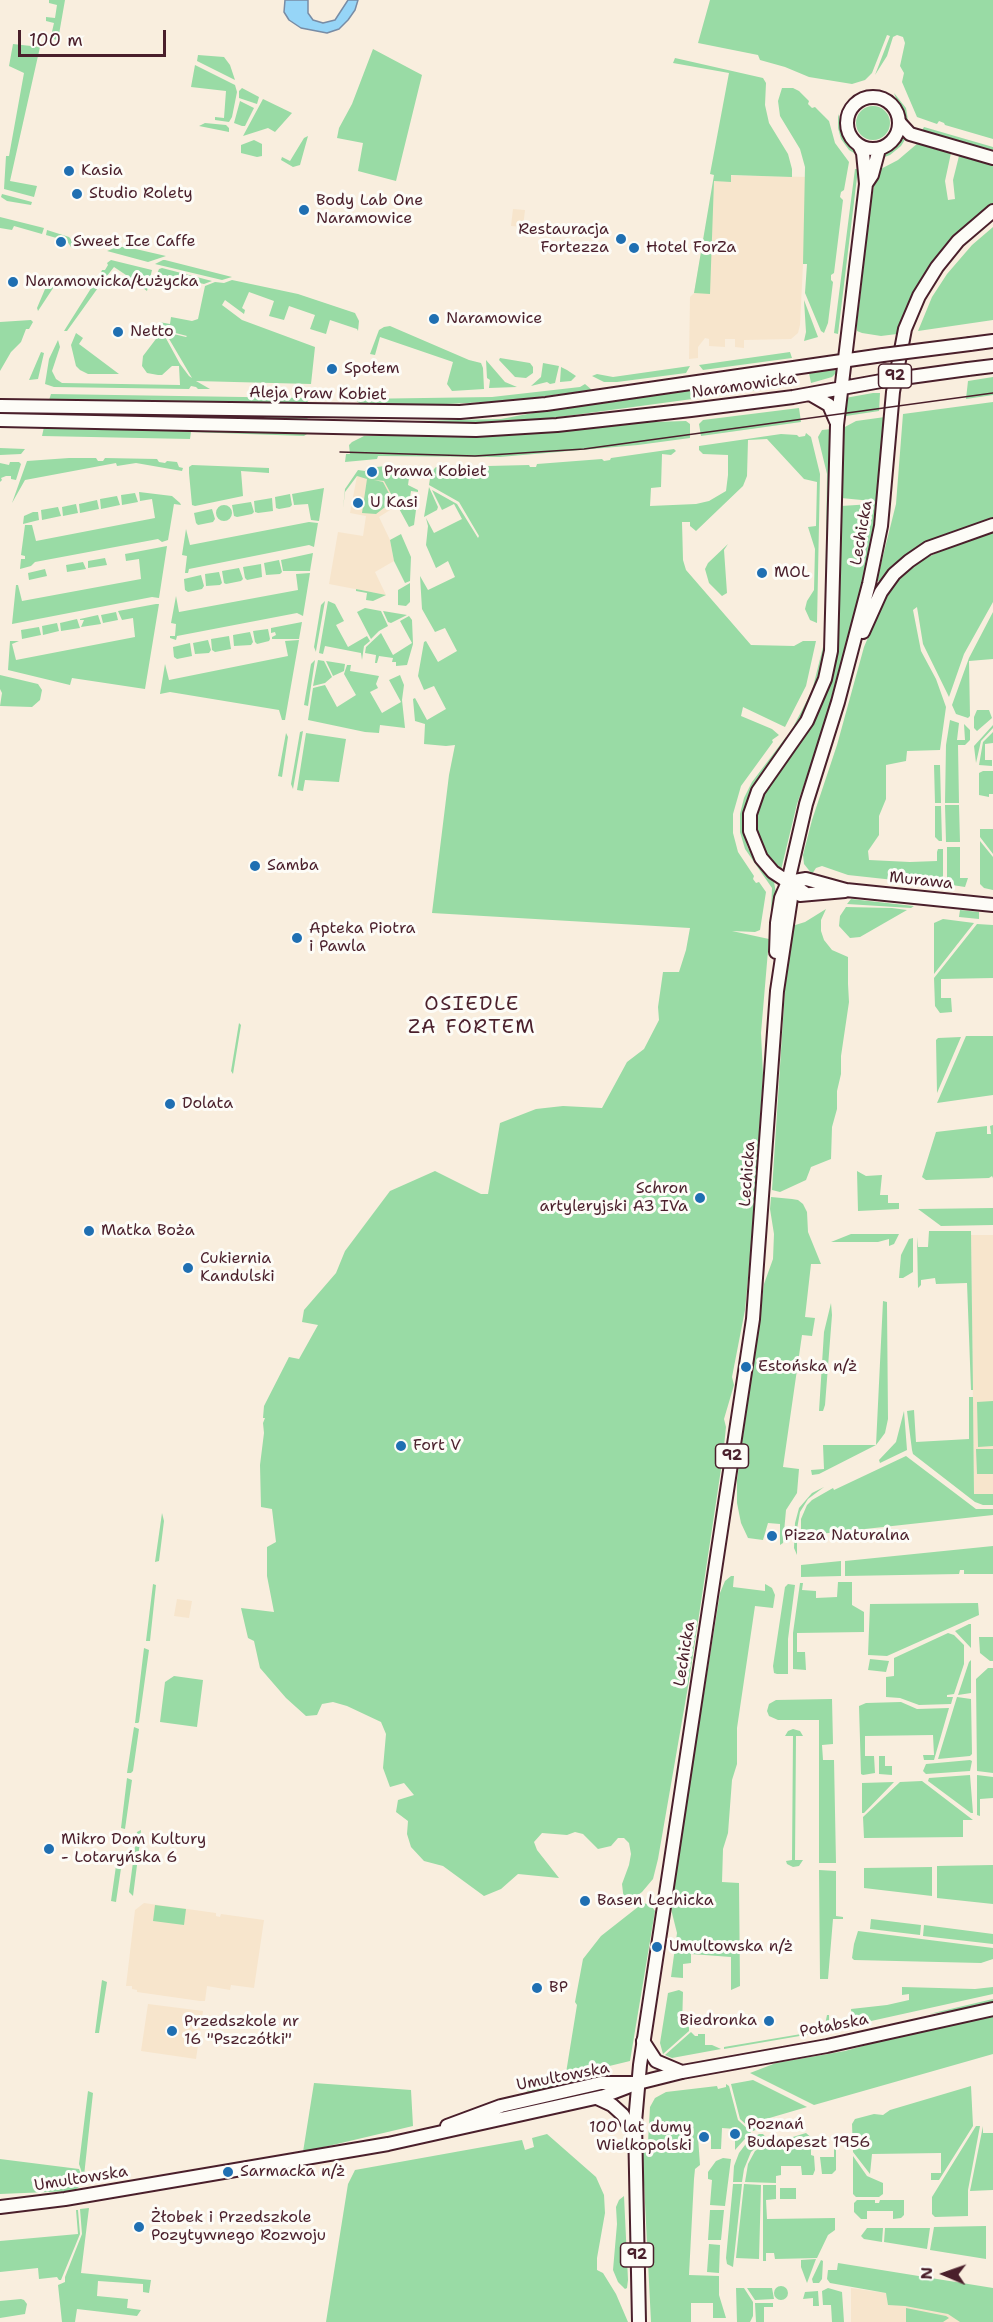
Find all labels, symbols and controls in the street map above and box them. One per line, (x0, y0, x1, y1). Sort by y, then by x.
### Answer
scale bar (21, 18, 170, 56)
text: 100 m (29, 28, 83, 52)
place label: Kasia (81, 161, 123, 181)
marker: Kasia (62, 164, 76, 178)
place label: Studio Rolety (89, 184, 193, 204)
marker: Studio Rolety (70, 187, 84, 201)
place label: Body Lab One Naramowice (316, 191, 423, 229)
marker: Body Lab One Naramowice (297, 203, 311, 217)
place label: Restauracja Fortezza (518, 220, 609, 258)
place label: Sweet Ice Caffe (73, 232, 196, 252)
marker: Restauracja Fortezza (614, 232, 628, 246)
marker: Sweet Ice Caffe (54, 235, 68, 249)
place label: Hotel ForZa (646, 238, 736, 258)
marker: Hotel ForZa (627, 241, 641, 255)
place label: Naramowicka/Łużycka (25, 272, 198, 292)
marker: Naramowicka/Łużycka (6, 275, 20, 289)
place label: Naramowice (446, 309, 542, 329)
marker: Naramowice (427, 312, 441, 326)
place label: Netto (130, 322, 174, 342)
marker: Netto (111, 325, 125, 339)
place label: Społem (344, 359, 400, 379)
marker: Społem (325, 362, 339, 376)
road number: 92 (878, 364, 912, 388)
street label: Naramowicka (690, 369, 798, 403)
street label: Aleja Praw Kobiet (249, 383, 387, 405)
place label: Prawa Kobiet (384, 462, 487, 482)
marker: Prawa Kobiet (365, 465, 379, 479)
place label: U Kasi (370, 493, 418, 513)
marker: U Kasi (351, 496, 365, 510)
street label: Lechicka (847, 499, 877, 567)
place label: MOL (774, 563, 810, 583)
marker: MOL (755, 566, 769, 580)
place label: Samba (267, 856, 319, 876)
marker: Samba (248, 859, 262, 873)
street label: Murawa (888, 868, 954, 894)
place label: Apteka Piotra i Pawla (309, 919, 415, 957)
marker: Apteka Piotra i Pawla (290, 931, 304, 945)
district label: OSIEDLE ZA FORTEM (408, 993, 536, 1040)
place label: Dolata (182, 1094, 233, 1114)
marker: Dolata (163, 1097, 177, 1111)
street label: Lechicka (736, 1141, 760, 1207)
place label: Schron artyleryjski A3 IVa (540, 1179, 688, 1217)
marker: Schron artyleryjski A3 IVa (693, 1191, 707, 1205)
place label: Matka Boża (101, 1221, 195, 1241)
marker: Matka Boża (82, 1224, 96, 1238)
place label: Cukiernia Kandulski (200, 1249, 275, 1287)
marker: Cukiernia Kandulski (181, 1261, 195, 1275)
place label: Estońska n/ż (758, 1357, 857, 1377)
marker: Estońska n/ż (739, 1360, 753, 1374)
place label: Fort V (413, 1436, 461, 1456)
marker: Fort V (394, 1439, 408, 1453)
road number: 92 (716, 1444, 748, 1468)
place label: Pizza Naturalna (784, 1526, 909, 1546)
marker: Pizza Naturalna (765, 1529, 779, 1543)
street label: Lechicka (670, 1620, 700, 1688)
place label: Mikro Dom Kultury - Lotaryńska 6 (61, 1830, 206, 1868)
marker: Mikro Dom Kultury - Lotaryńska 6 (42, 1842, 56, 1856)
place label: Basen Lechicka (597, 1891, 714, 1911)
marker: Basen Lechicka (578, 1894, 592, 1908)
place label: Umultowska n/ż (669, 1937, 793, 1957)
marker: Umultowska n/ż (650, 1940, 664, 1954)
place label: BP (549, 1978, 568, 1998)
marker: BP (530, 1981, 544, 1995)
street label: Połabska (798, 2010, 870, 2042)
place label: Biedronka (680, 2011, 757, 2031)
place label: Przedszkole nr 16 "Pszczółki" (184, 2012, 299, 2050)
marker: Biedronka (762, 2014, 776, 2028)
marker: Przedszkole nr 16 "Pszczółki" (165, 2024, 179, 2038)
street label: Umultowska (515, 2059, 611, 2095)
place label: Poznań Budapeszt 1956 (747, 2115, 870, 2153)
place label: 100 lat dumy Wielkopolski (589, 2118, 692, 2156)
marker: Poznań Budapeszt 1956 (728, 2127, 742, 2141)
marker: 100 lat dumy Wielkopolski (697, 2130, 711, 2144)
street label: Umultowska (33, 2162, 129, 2196)
place label: Sarmacka n/ż (240, 2162, 345, 2182)
marker: Sarmacka n/ż (221, 2165, 235, 2179)
place label: Żłobek i Przedszkole Pozytywnego Rozwoju (151, 2208, 326, 2246)
marker: Żłobek i Przedszkole Pozytywnego Rozwoju (132, 2220, 146, 2234)
road number: 92 (620, 2243, 654, 2267)
north arrow (915, 2244, 975, 2304)
text: N (916, 2267, 937, 2280)

